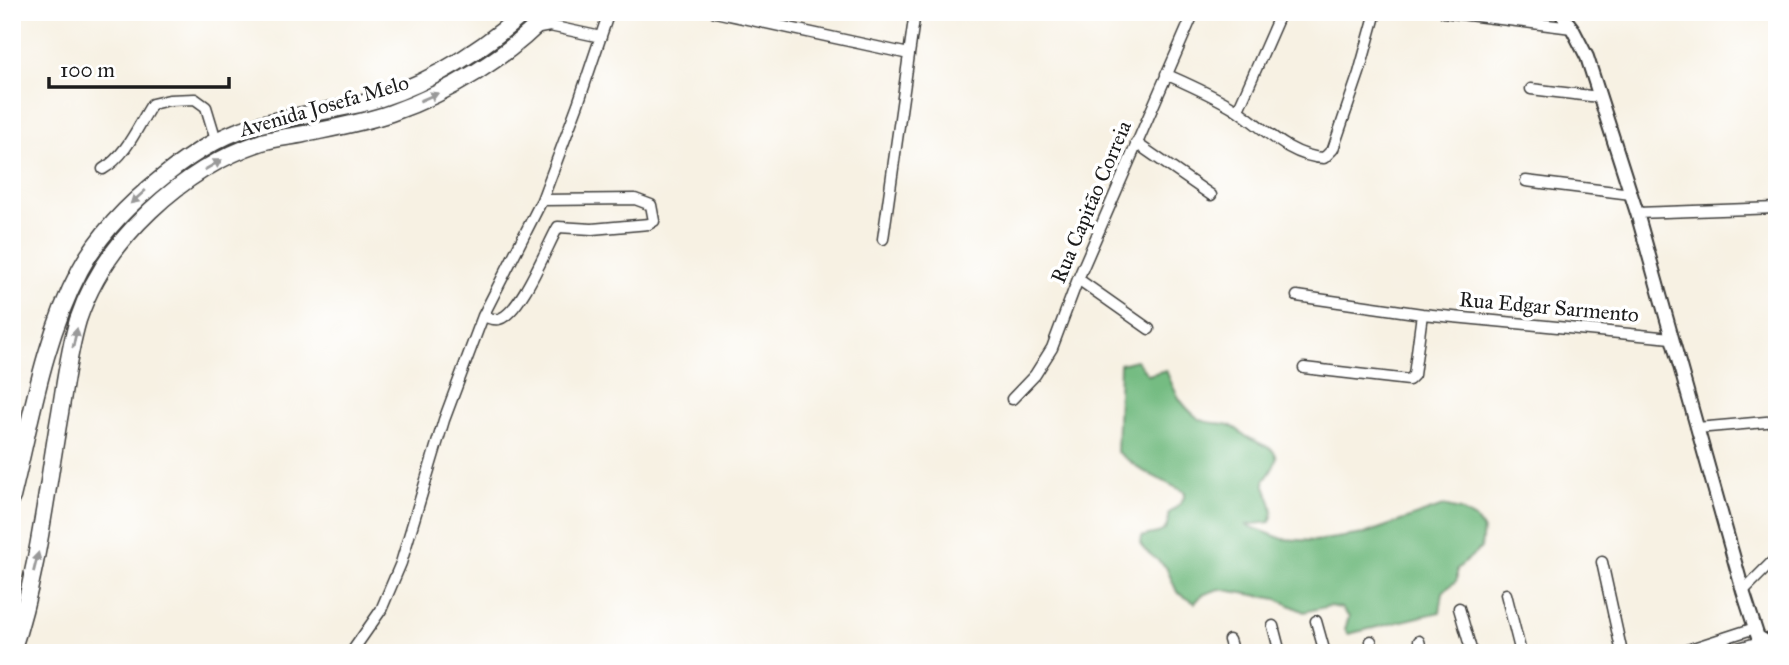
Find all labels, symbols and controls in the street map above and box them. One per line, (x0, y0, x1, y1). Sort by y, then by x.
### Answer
scale bar (49, 46, 229, 90)
text: 100 m (60, 57, 115, 83)
street label: Avenida Josefa Melo (235, 69, 412, 143)
one-way arrow (418, 92, 439, 103)
street label: Rua Capitão Correia (1045, 117, 1137, 287)
one-way arrow (203, 159, 222, 171)
one-way arrow (129, 189, 147, 205)
street label: Rua Edgar Sarmento (1458, 286, 1640, 328)
one-way arrow (69, 327, 80, 349)
one-way arrow (31, 551, 42, 573)

